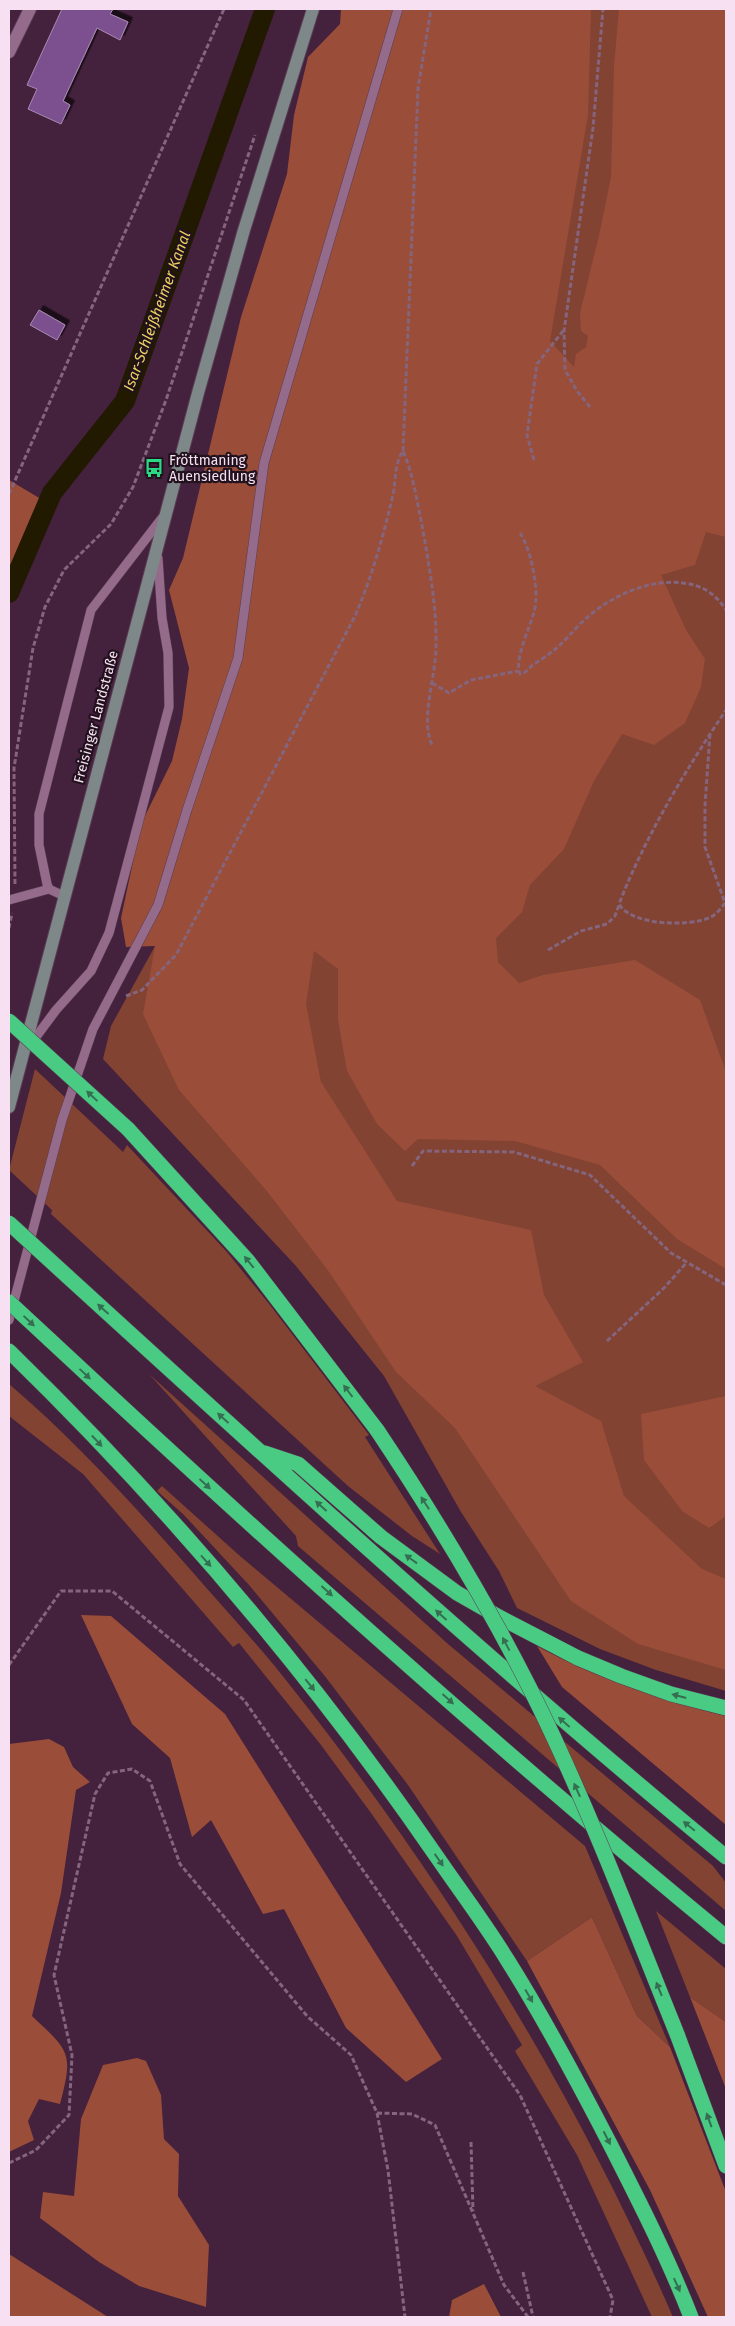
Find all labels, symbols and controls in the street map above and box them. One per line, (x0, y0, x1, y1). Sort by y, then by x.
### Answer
water label: Isar-Schleißheimer Kanal (120, 229, 194, 393)
place label: Fröttmaning Auensiedlung (169, 452, 256, 485)
bus stop icon: Fröttmaning Auensiedlung (143, 457, 165, 479)
street label: Freisinger Landstraße (70, 649, 122, 785)
one-way arrow (87, 1090, 99, 1102)
one-way arrow (243, 1256, 254, 1269)
one-way arrow (97, 1303, 109, 1315)
one-way arrow (23, 1315, 35, 1327)
one-way arrow (79, 1368, 91, 1380)
one-way arrow (342, 1385, 353, 1398)
one-way arrow (217, 1413, 230, 1424)
one-way arrow (91, 1434, 103, 1446)
one-way arrow (199, 1478, 212, 1489)
one-way arrow (421, 1496, 430, 1510)
one-way arrow (314, 1501, 327, 1512)
one-way arrow (404, 1554, 418, 1564)
one-way arrow (200, 1555, 211, 1567)
one-way arrow (320, 1586, 333, 1597)
one-way arrow (436, 1609, 448, 1621)
one-way arrow (502, 1636, 510, 1651)
one-way arrow (305, 1678, 316, 1691)
one-way arrow (672, 1691, 687, 1699)
one-way arrow (442, 1693, 454, 1705)
one-way arrow (558, 1717, 570, 1728)
one-way arrow (573, 1783, 581, 1797)
one-way arrow (683, 1820, 695, 1832)
one-way arrow (434, 1854, 444, 1867)
one-way arrow (655, 1981, 663, 1996)
one-way arrow (524, 1989, 533, 2002)
one-way arrow (705, 2113, 712, 2128)
one-way arrow (603, 2131, 611, 2146)
one-way arrow (674, 2278, 682, 2292)

